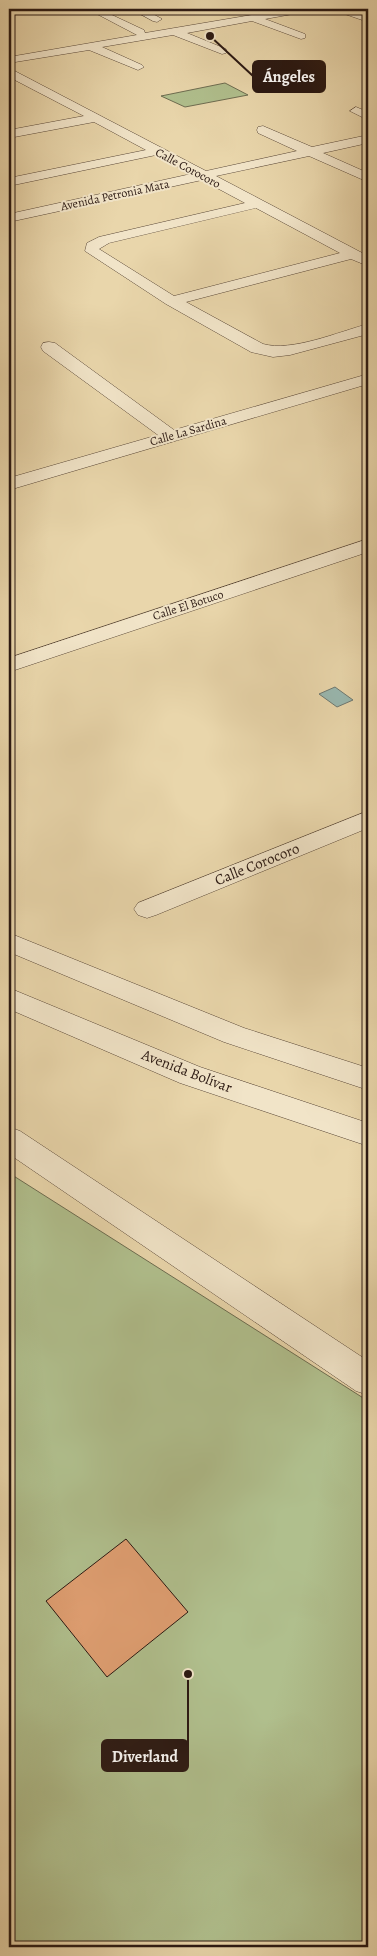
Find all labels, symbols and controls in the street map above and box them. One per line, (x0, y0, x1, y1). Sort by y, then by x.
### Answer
callout: Ángeles (253, 61, 325, 92)
text: Ángeles (262, 66, 315, 88)
street label: Calle Corocoro (153, 144, 223, 192)
street label: Avenida Petronia Mata (58, 176, 171, 215)
street label: Calle La Sardina (148, 412, 229, 450)
street label: Calle El Botuco (151, 586, 225, 624)
street label: Calle Corocoro (212, 838, 302, 890)
street label: Avenida Bolívar (138, 1044, 235, 1098)
callout: Diverland (102, 1740, 188, 1771)
text: Diverland (112, 1746, 179, 1768)

